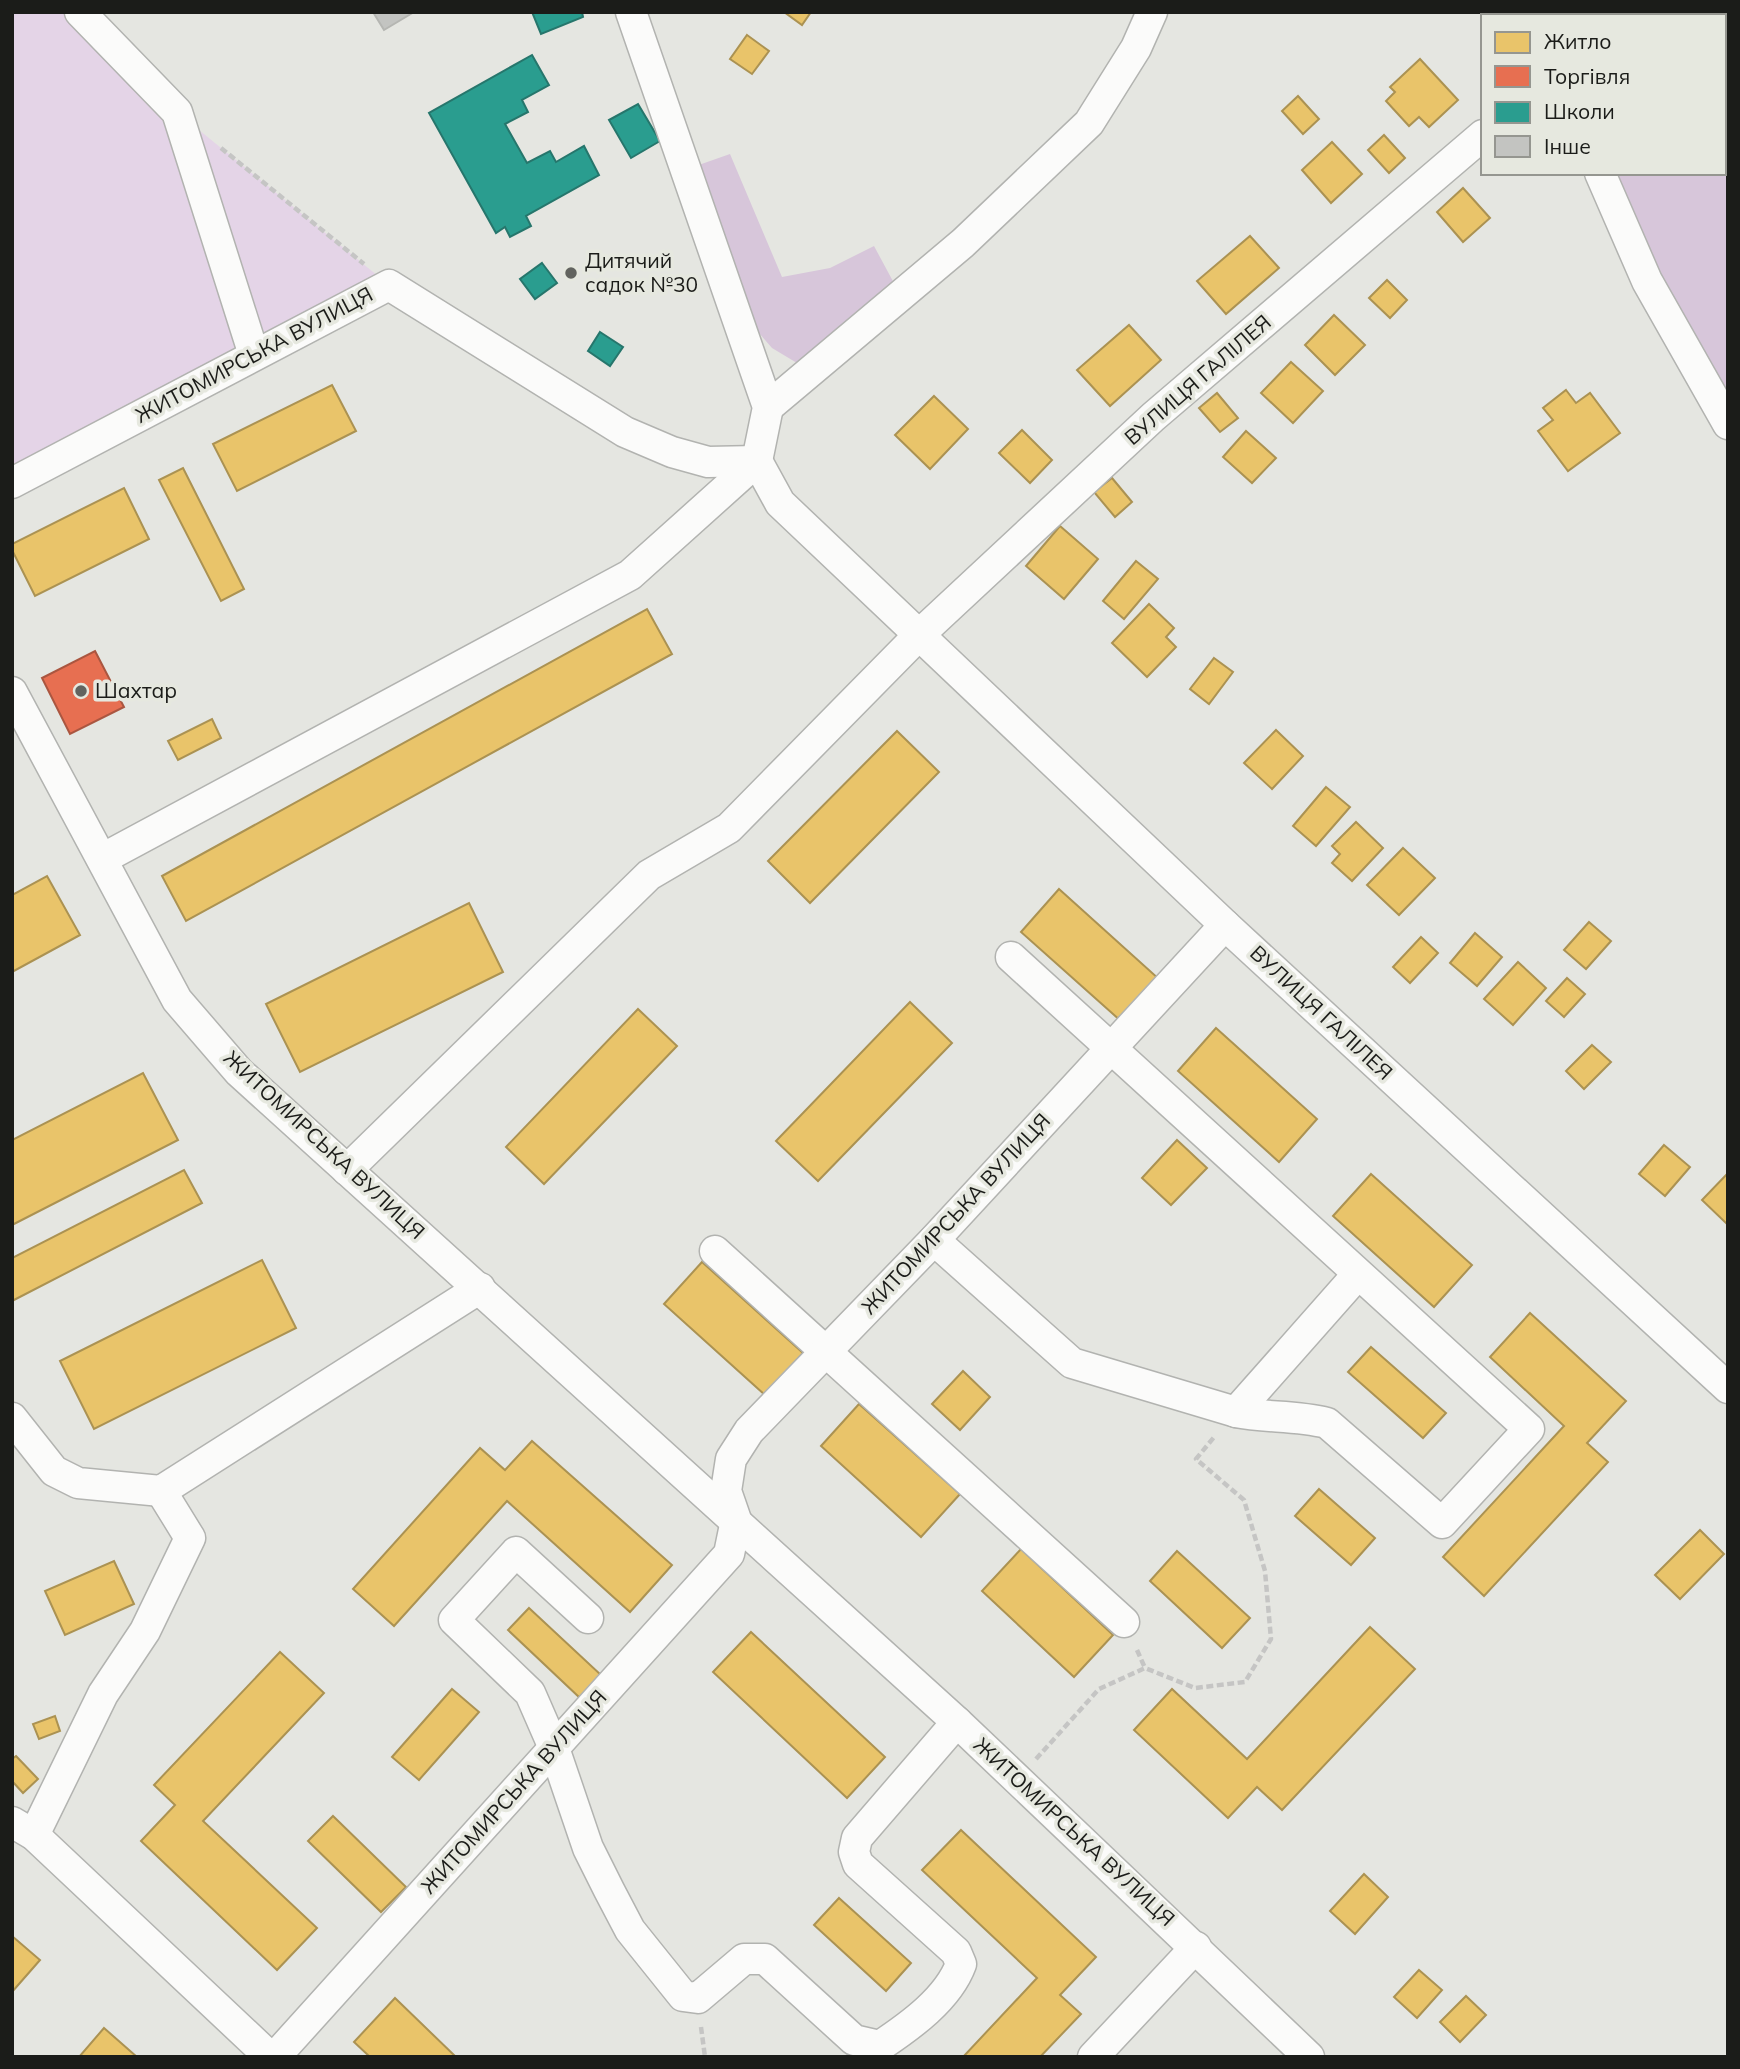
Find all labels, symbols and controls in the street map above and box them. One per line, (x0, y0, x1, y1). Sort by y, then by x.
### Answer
legend (1481, 14, 1726, 175)
text: Житло (1544, 28, 1611, 54)
text: Торгівля (1544, 63, 1630, 89)
text: Школи (1544, 98, 1615, 124)
text: Інше (1544, 133, 1591, 159)
place label: Дитячий садок №30 (585, 247, 698, 297)
marker: Дитячий садок №30 (563, 265, 579, 281)
street label: ЖИТОМИРСЬКА ВУЛИЦЯ (130, 280, 377, 428)
street label: ВУЛИЦЯ ГАЛІЛЕЯ (1119, 309, 1276, 450)
place label: Шахтар (95, 677, 177, 703)
marker: Шахтар (73, 683, 89, 699)
street label: ВУЛИЦЯ ГАЛІЛЕЯ (1245, 939, 1398, 1085)
street label: ЖИТОМИРСЬКА ВУЛИЦЯ (219, 1044, 431, 1244)
street label: ЖИТОМИРСЬКА ВУЛИЦЯ (855, 1107, 1055, 1319)
street label: ЖИТОМИРСЬКА ВУЛИЦЯ (415, 1684, 612, 1899)
street label: ЖИТОМИРСЬКА ВУЛИЦЯ (969, 1731, 1181, 1931)

